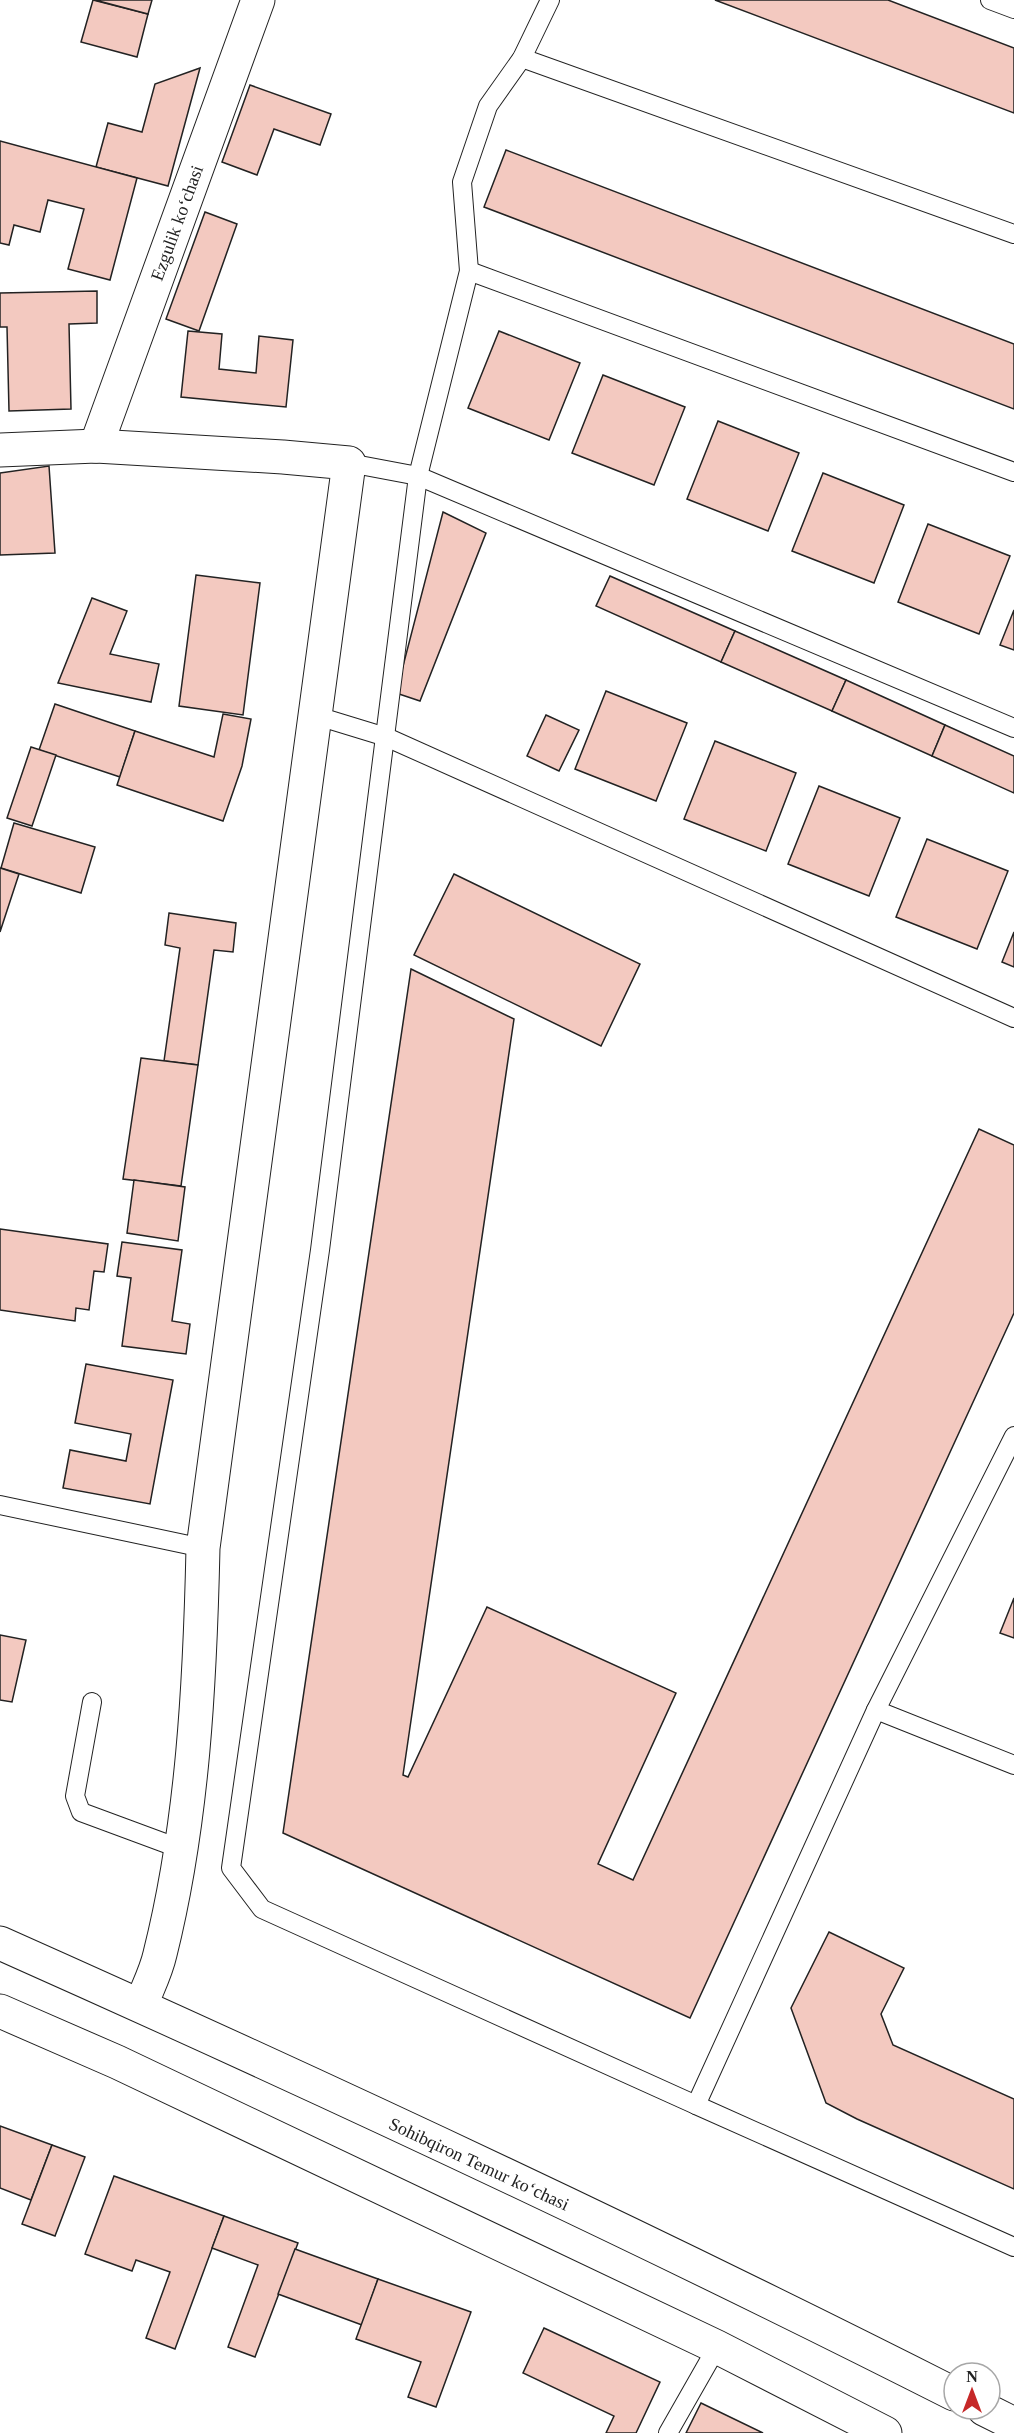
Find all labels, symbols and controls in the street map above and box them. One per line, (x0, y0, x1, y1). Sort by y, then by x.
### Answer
street label: Ezgulik koʻchasi (147, 163, 207, 283)
street label: Sohibqiron Temur koʻchasi (386, 2113, 572, 2215)
north arrow (942, 2361, 1002, 2421)
text: N (966, 2368, 978, 2385)

